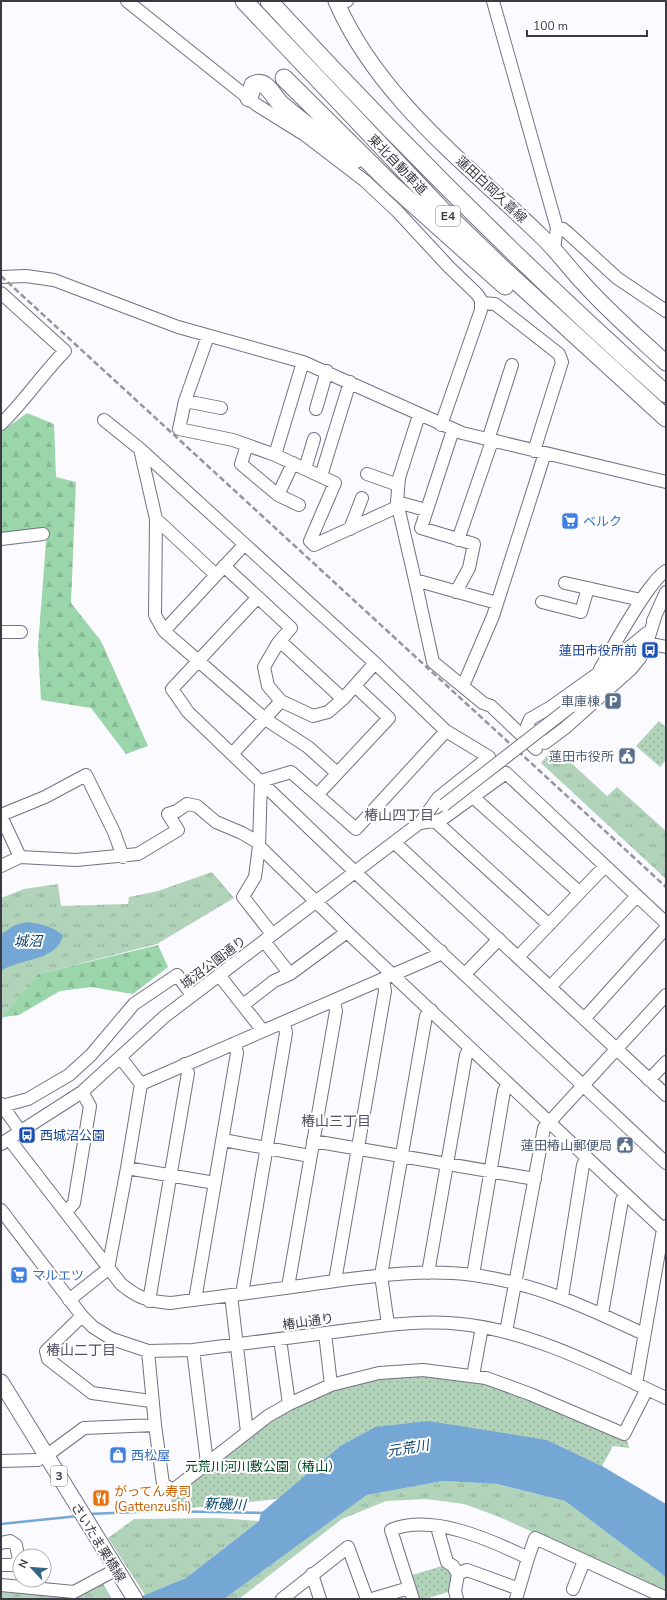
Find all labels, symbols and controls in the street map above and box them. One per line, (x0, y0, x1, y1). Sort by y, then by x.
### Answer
scale bar (527, 12, 647, 38)
text: 100 m (533, 18, 568, 34)
street label: 東北自動車道 (364, 130, 431, 199)
street label: 蓮田白岡久喜線 (452, 152, 531, 227)
road number: E4 (436, 206, 460, 226)
supermarket icon: ベルク (560, 511, 580, 531)
place label: ベルク (583, 513, 622, 531)
bus stop icon: 蓮田市役所前 (640, 640, 660, 660)
place label: 蓮田市役所前 (559, 642, 637, 660)
parking icon: 車庫棟 (603, 691, 623, 711)
place label: 車庫棟 (561, 693, 600, 711)
public building icon: 蓮田市役所 (617, 746, 637, 766)
place label: 蓮田市役所 (549, 748, 614, 766)
district label: 椿山四丁目 (364, 806, 434, 825)
water label: 城沼 (14, 932, 44, 951)
street label: 城沼公園通り (177, 932, 250, 993)
district label: 椿山三丁目 (301, 1112, 371, 1131)
bus stop icon: 西城沼公園 (17, 1125, 37, 1145)
place label: 西城沼公園 (40, 1127, 105, 1145)
public building icon: 蓮田椿山郵便局 (615, 1135, 635, 1155)
place label: 蓮田椿山郵便局 (521, 1137, 612, 1155)
supermarket icon: マルエツ (9, 1265, 29, 1285)
place label: マルエツ (32, 1267, 84, 1285)
street label: 椿山通り (281, 1309, 335, 1335)
district label: 椿山二丁目 (46, 1341, 116, 1360)
water label: 元荒川 (386, 1436, 432, 1461)
shop icon: 西松屋 (108, 1445, 128, 1465)
place label: 西松屋 (131, 1447, 170, 1465)
park label: 元荒川河川敷公園（椿山） (185, 1458, 341, 1476)
road number: 3 (51, 1466, 67, 1486)
place label: がってん寿司 (Gattenzushi) (114, 1483, 192, 1516)
restaurant icon: がってん寿司 (Gattenzushi) (91, 1488, 111, 1508)
water label: 新磯川 (204, 1494, 248, 1515)
street label: さいたま栗橋線 (67, 1499, 130, 1586)
north arrow (12, 1548, 52, 1588)
text: N (15, 1557, 32, 1571)

